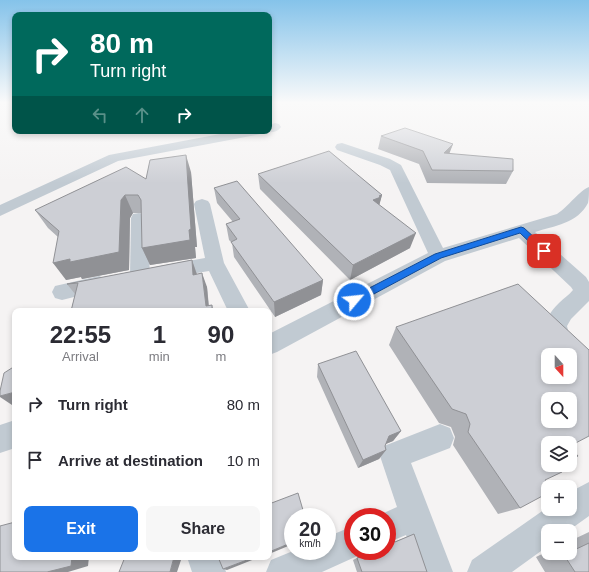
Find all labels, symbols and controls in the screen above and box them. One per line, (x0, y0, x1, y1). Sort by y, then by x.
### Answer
icon: right (24, 28, 76, 80)
text: 80 m (90, 28, 154, 59)
text: Turn right (90, 61, 166, 81)
icon: left (89, 104, 111, 126)
icon: ahead (131, 104, 153, 126)
icon: right (173, 104, 195, 126)
pin (527, 234, 561, 268)
icon: arrive (533, 240, 555, 262)
position arrow (333, 279, 375, 321)
text: 22:55 (50, 321, 111, 348)
text: 1 (153, 321, 166, 348)
text: 90 (208, 321, 234, 348)
north arrow (541, 348, 577, 384)
map controls (541, 348, 577, 560)
text: Arrival (62, 349, 99, 364)
text: min (149, 349, 170, 364)
text: m (215, 349, 226, 364)
button: search (541, 392, 577, 428)
icon: right (24, 393, 46, 415)
text: Turn right (58, 396, 128, 413)
text: 80 m (227, 396, 260, 413)
button: layers (541, 436, 577, 472)
icon: arrive (24, 449, 46, 471)
text: Arrive at destination (58, 452, 203, 469)
text: 10 m (227, 452, 260, 469)
button: + (541, 480, 577, 516)
button: Exit (24, 506, 138, 552)
button: Share (146, 506, 260, 552)
speed limit sign: 30 (344, 508, 396, 560)
text: 20 (299, 518, 321, 540)
button: − (541, 524, 577, 560)
text: km/h (299, 538, 321, 549)

